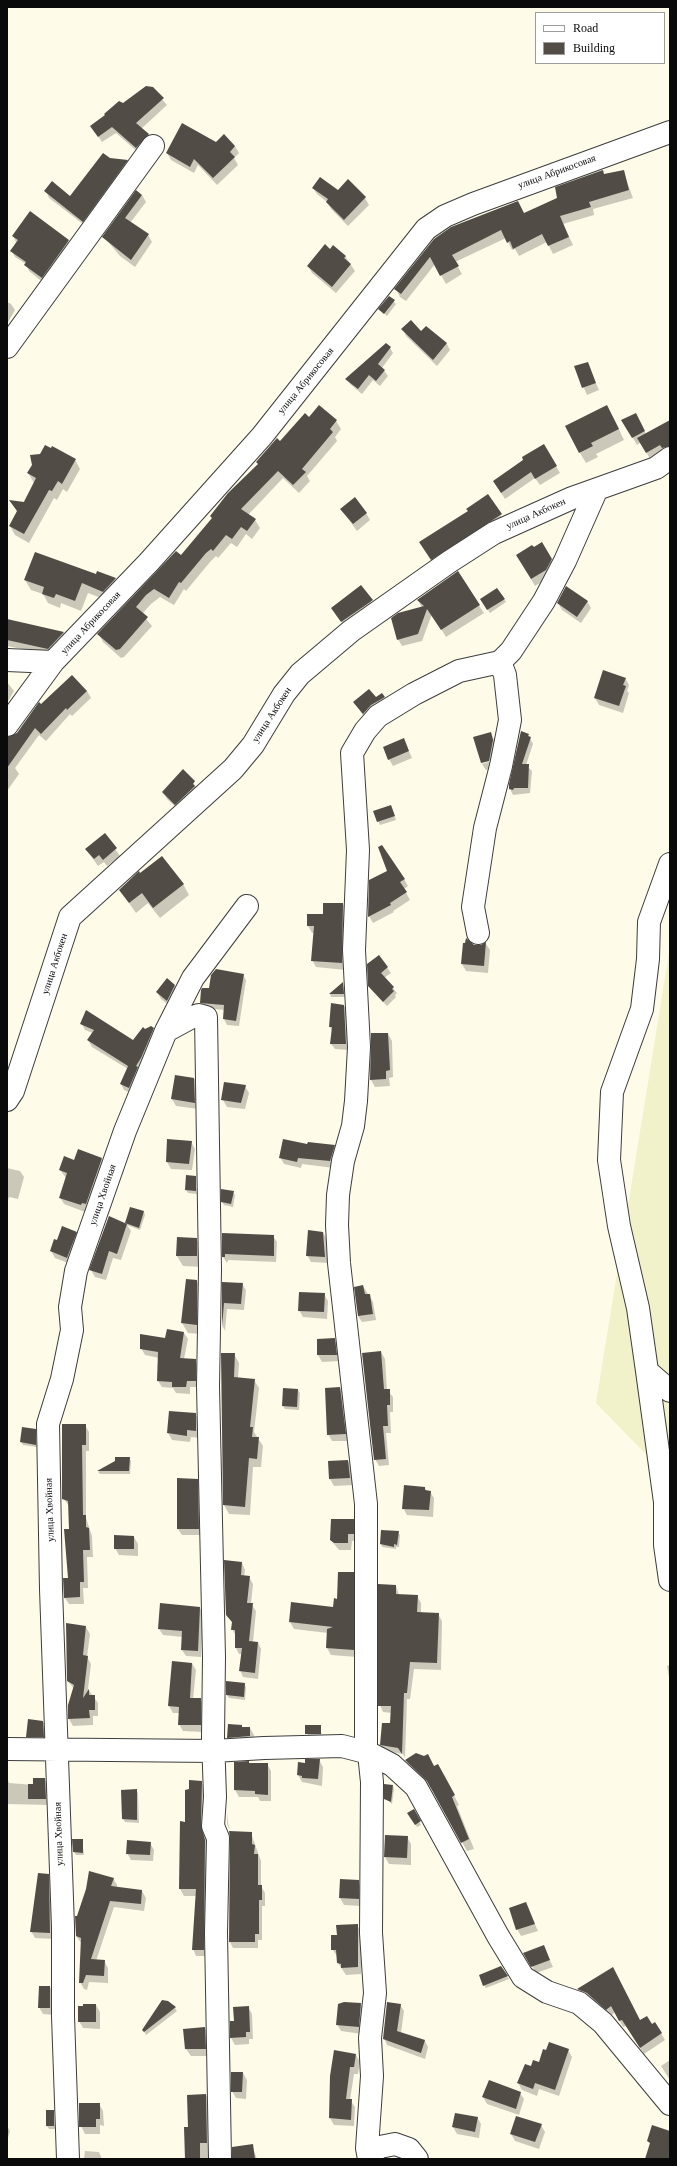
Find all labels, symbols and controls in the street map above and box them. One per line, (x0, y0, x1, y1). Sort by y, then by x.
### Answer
legend (535, 12, 665, 64)
text: Road (573, 21, 598, 35)
text: Building (573, 41, 615, 55)
street label: улица Абрикосовая (516, 152, 598, 192)
street label: улица Абрикосовая (276, 345, 336, 417)
street label: улица Акбокен (505, 496, 567, 532)
street label: улица Абрикосовая (59, 589, 123, 657)
street label: улица Акбокен (250, 685, 294, 745)
street label: улица Акбокен (39, 932, 71, 996)
street label: улица Хвойная (87, 1163, 119, 1227)
street label: улица Хвойная (43, 1478, 57, 1542)
street label: улица Хвойная (52, 1802, 66, 1866)

